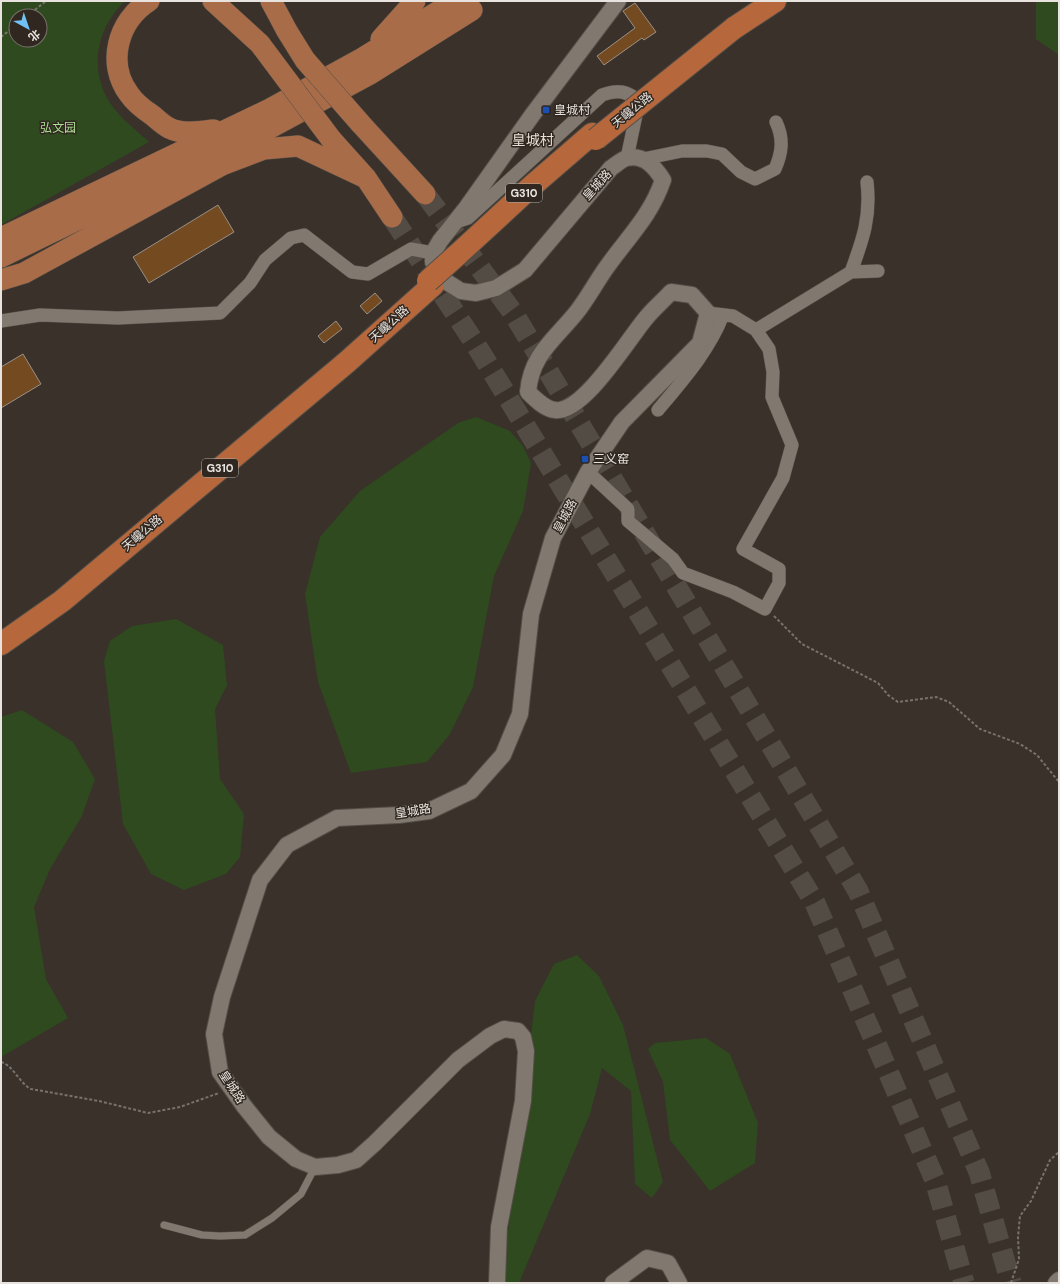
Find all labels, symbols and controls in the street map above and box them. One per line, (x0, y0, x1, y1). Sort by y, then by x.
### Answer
north arrow (8, 8, 48, 48)
text: 北 (26, 27, 43, 45)
street label: 天巉公路 (608, 89, 656, 131)
place label: 皇城村 (554, 102, 591, 118)
marker: 皇城村 (541, 105, 551, 115)
park label: 弘文园 (40, 120, 76, 136)
district label: 皇城村 (512, 131, 554, 149)
street label: 皇城路 (579, 166, 615, 204)
road number: G310 (506, 184, 542, 202)
street label: 天巉公路 (366, 302, 412, 346)
place label: 三义窑 (593, 451, 629, 467)
marker: 三义窑 (580, 454, 590, 464)
road number: G310 (202, 459, 238, 477)
street label: 皇城路 (549, 496, 581, 536)
street label: 天巉公路 (118, 511, 166, 555)
street label: 皇城路 (394, 800, 432, 822)
street label: 皇城路 (215, 1068, 249, 1106)

